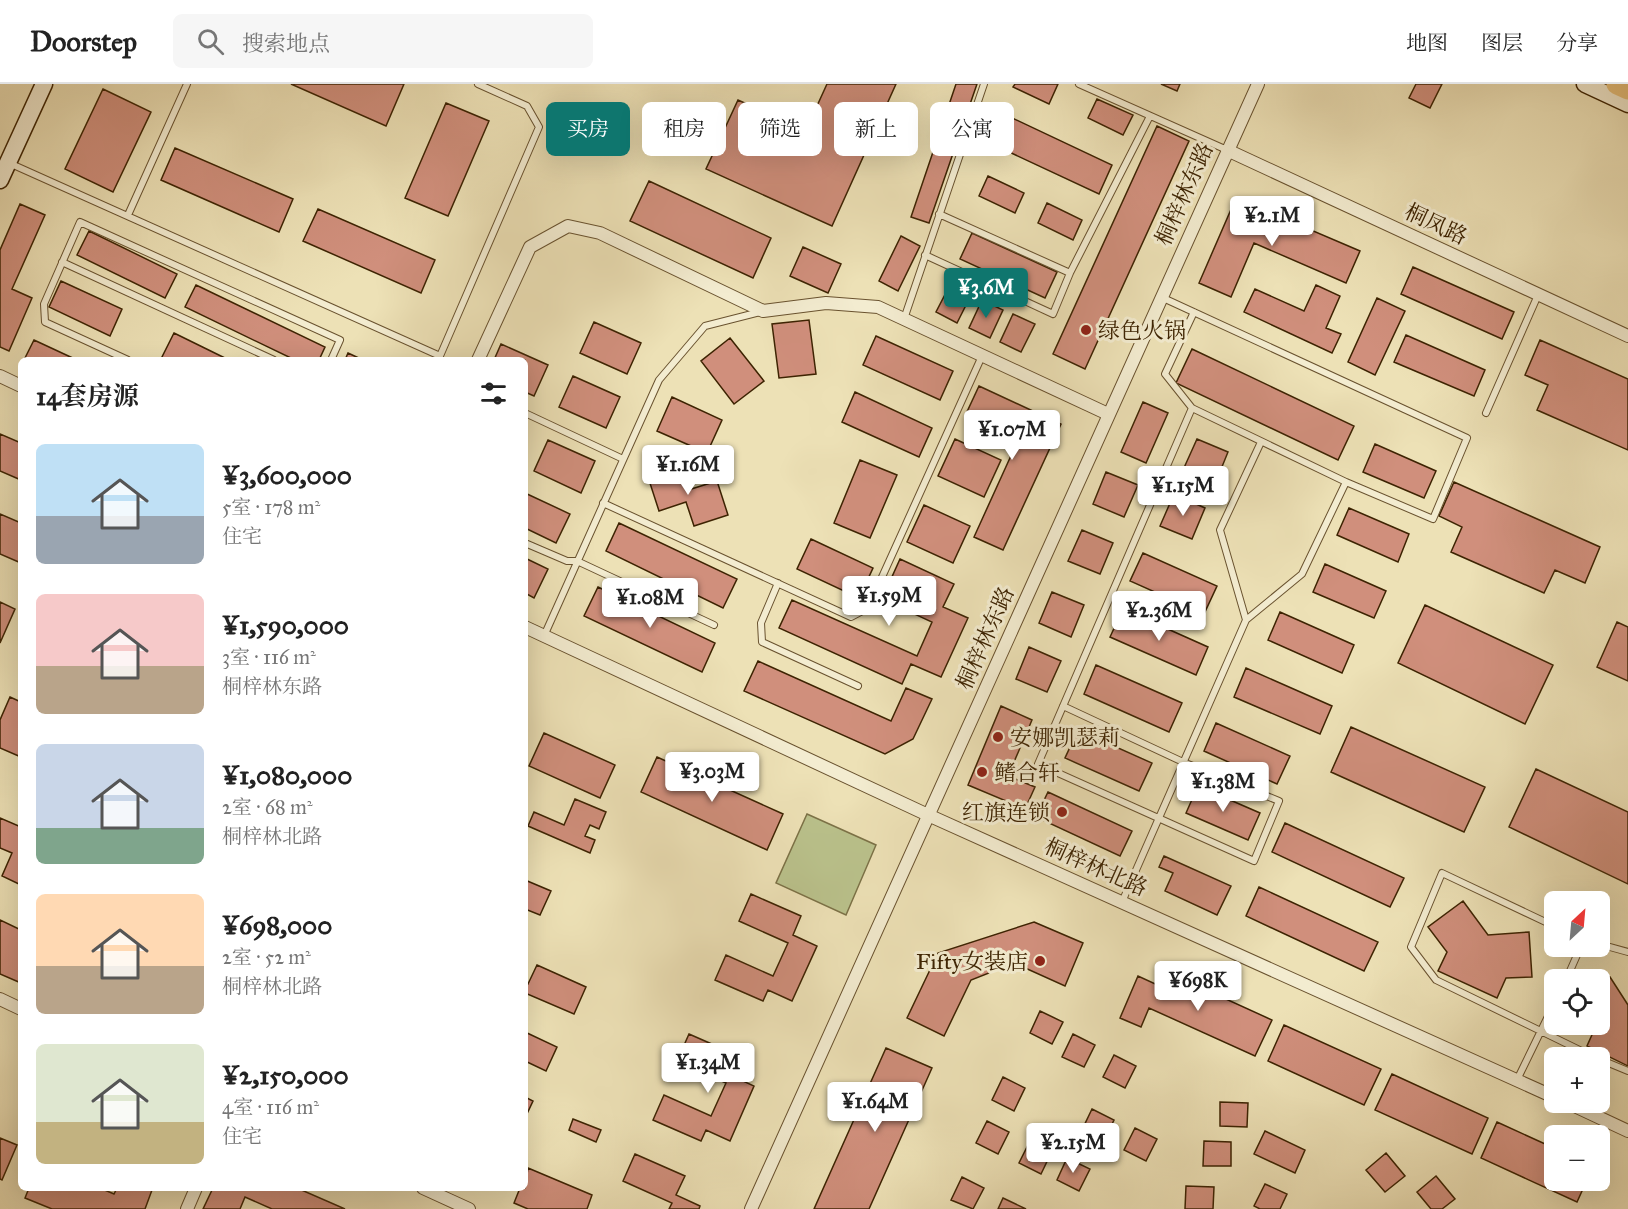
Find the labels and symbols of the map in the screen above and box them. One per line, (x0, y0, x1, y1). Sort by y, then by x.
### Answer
street label: 桐梓林东路 (1149, 138, 1219, 250)
pin: ¥2.1M (1230, 196, 1314, 247)
street label: 桐凤路 (1400, 198, 1472, 250)
pin: ¥3.6M (944, 268, 1028, 319)
place label: 绿色火锅 (1098, 317, 1186, 344)
marker: 绿色火锅 (1079, 323, 1093, 337)
pin: ¥1.07M (963, 410, 1061, 461)
pin: ¥1.16M (639, 445, 737, 496)
pin: ¥1.15M (1134, 466, 1232, 517)
pin: ¥1.59M (840, 576, 938, 627)
pin: ¥1.08M (601, 578, 699, 629)
street label: 桐梓林东路 (950, 582, 1020, 694)
pin: ¥2.36M (1110, 591, 1208, 642)
place label: 安娜凯瑟莉 (1010, 724, 1120, 751)
marker: 安娜凯瑟莉 (991, 730, 1005, 744)
pin: ¥3.03M (663, 752, 761, 803)
place label: 鳍合轩 (994, 759, 1060, 786)
pin: ¥1.38M (1174, 762, 1272, 813)
marker: 鳍合轩 (975, 765, 989, 779)
place label: 红旗连锁 (962, 799, 1050, 826)
marker: 红旗连锁 (1055, 805, 1069, 819)
street label: 桐梓林北路 (1040, 832, 1152, 902)
north arrow (1544, 891, 1610, 957)
place label: Fifty女装店 (916, 948, 1028, 975)
marker: Fifty女装店 (1033, 954, 1047, 968)
pin: ¥698K (1156, 961, 1240, 1012)
pin: ¥1.34M (659, 1043, 757, 1094)
pin: ¥1.64M (826, 1082, 924, 1133)
pin: ¥2.15M (1024, 1123, 1122, 1174)

